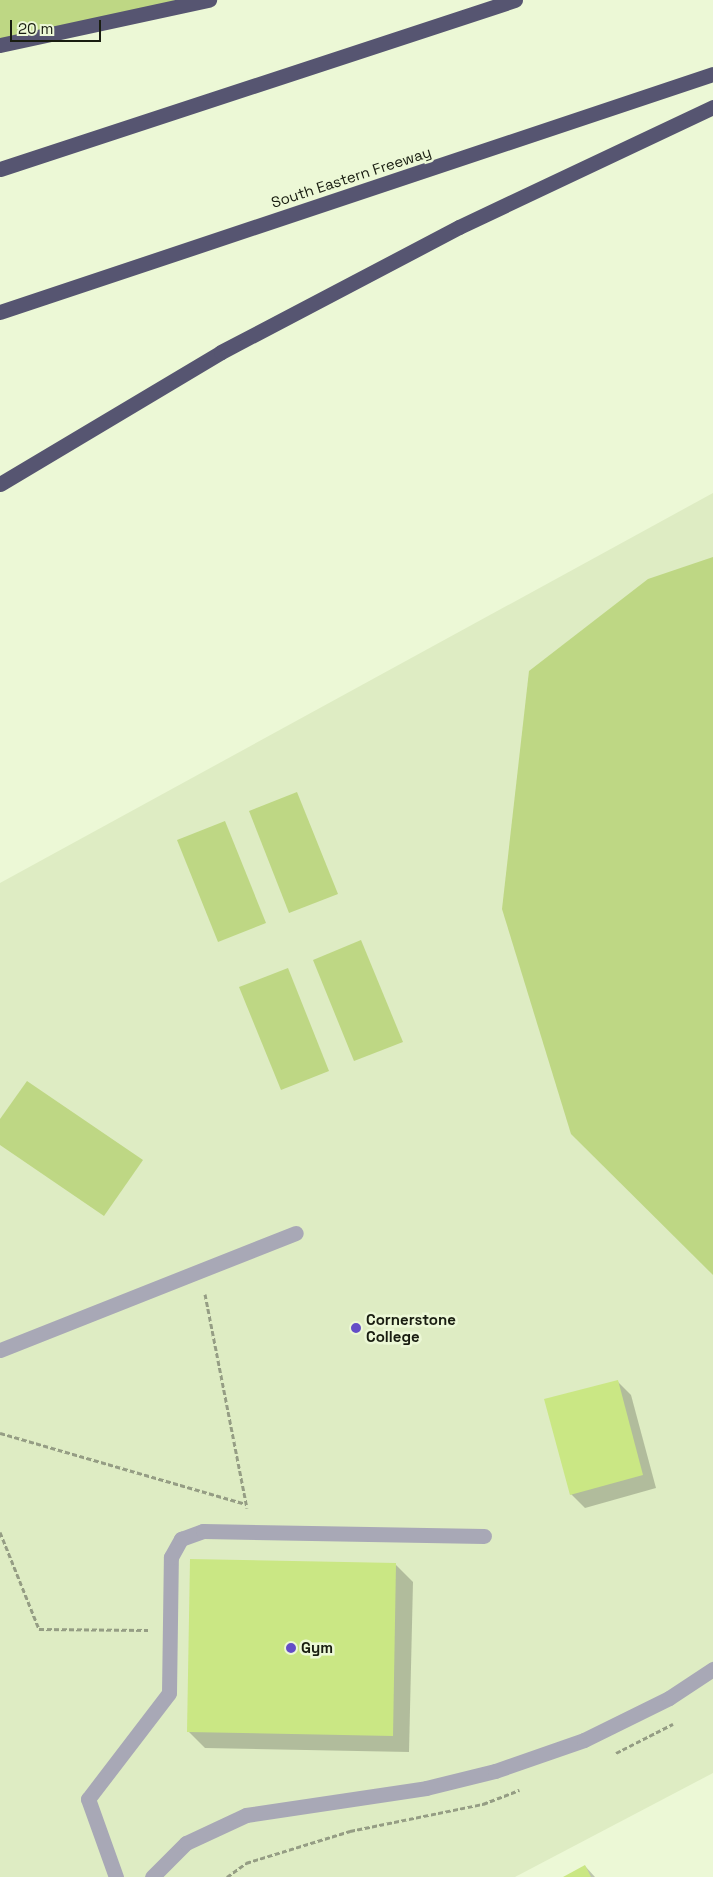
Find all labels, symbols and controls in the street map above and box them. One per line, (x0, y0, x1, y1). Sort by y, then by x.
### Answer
scale bar (12, 10, 104, 42)
text: 20 m (18, 19, 53, 38)
street label: South Eastern Freeway (269, 143, 433, 211)
place label: Cornerstone College (366, 1310, 456, 1345)
marker: Cornerstone College (350, 1322, 362, 1334)
place label: Gym (301, 1639, 333, 1657)
marker: Gym (285, 1642, 297, 1654)

